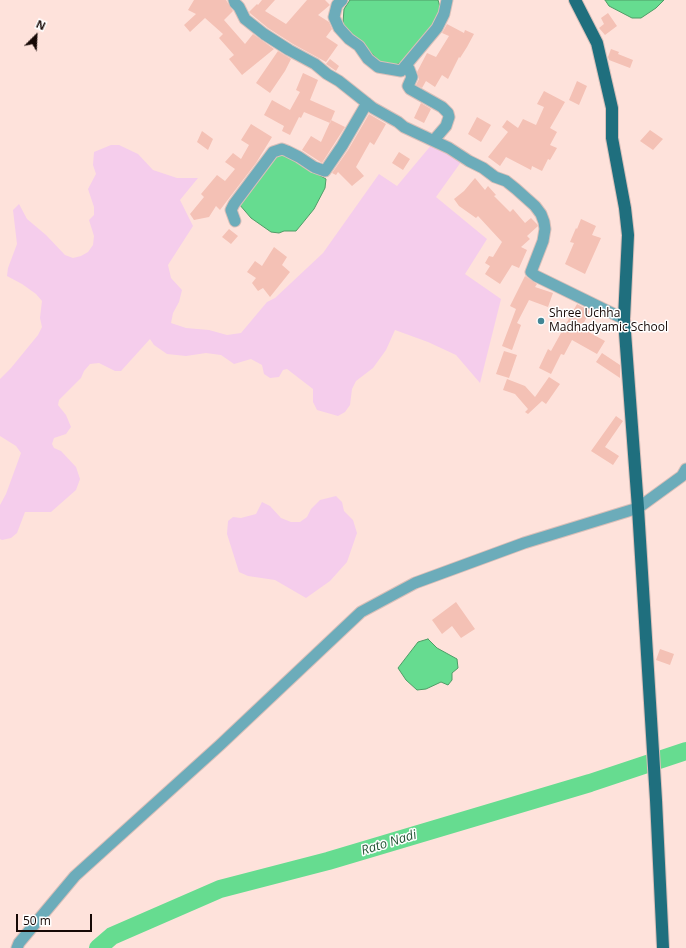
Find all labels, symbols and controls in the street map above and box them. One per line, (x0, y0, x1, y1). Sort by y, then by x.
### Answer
north arrow (16, 16, 56, 56)
text: N (34, 16, 48, 33)
place label: Shree Uchha Madhadyamic School (549, 307, 668, 335)
marker: Shree Uchha Madhadyamic School (536, 316, 546, 326)
water label: Rato Nadi (359, 827, 419, 859)
scale bar (18, 906, 94, 932)
text: 50 m (23, 912, 51, 929)

